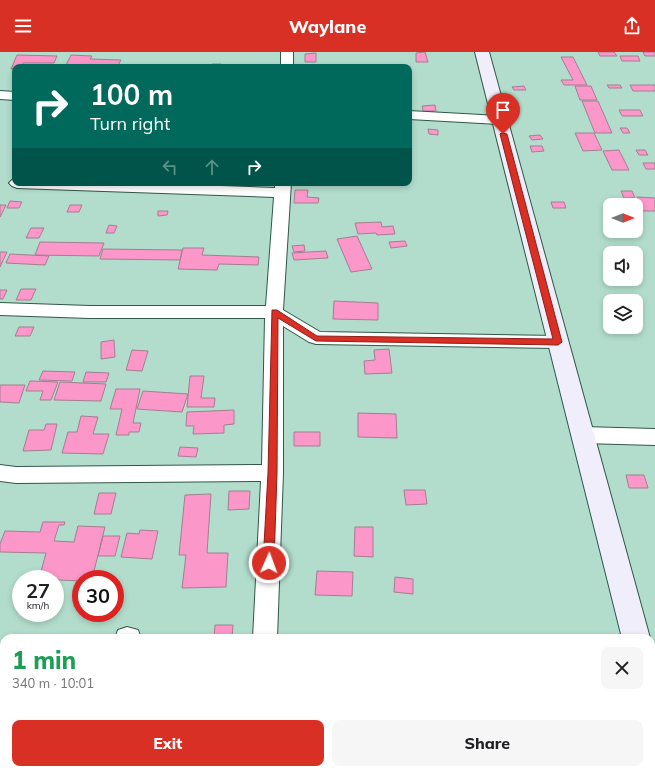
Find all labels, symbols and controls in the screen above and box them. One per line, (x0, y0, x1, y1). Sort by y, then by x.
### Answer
icon: menu (12, 15, 34, 37)
text: Waylane (289, 15, 366, 38)
icon: share (621, 15, 643, 37)
text: 100 m (90, 77, 173, 112)
icon: right (24, 80, 76, 132)
pin (486, 93, 520, 134)
icon: arrive (492, 99, 514, 121)
text: Turn right (90, 112, 170, 135)
icon: left (159, 156, 181, 178)
icon: ahead (201, 156, 223, 178)
icon: right (243, 156, 265, 178)
north arrow (603, 198, 643, 238)
map controls (603, 198, 643, 334)
button: sound (603, 246, 643, 286)
button: layers (603, 294, 643, 334)
position arrow (248, 542, 290, 584)
speed limit sign: 30 (72, 570, 124, 622)
text: 27 (26, 578, 50, 603)
text: km/h (27, 599, 49, 612)
text: 1 min (12, 645, 76, 675)
button: close (601, 647, 643, 689)
text: 340 m · 10:01 (12, 675, 94, 691)
button: Exit (12, 720, 324, 766)
button: Share (332, 720, 643, 766)

